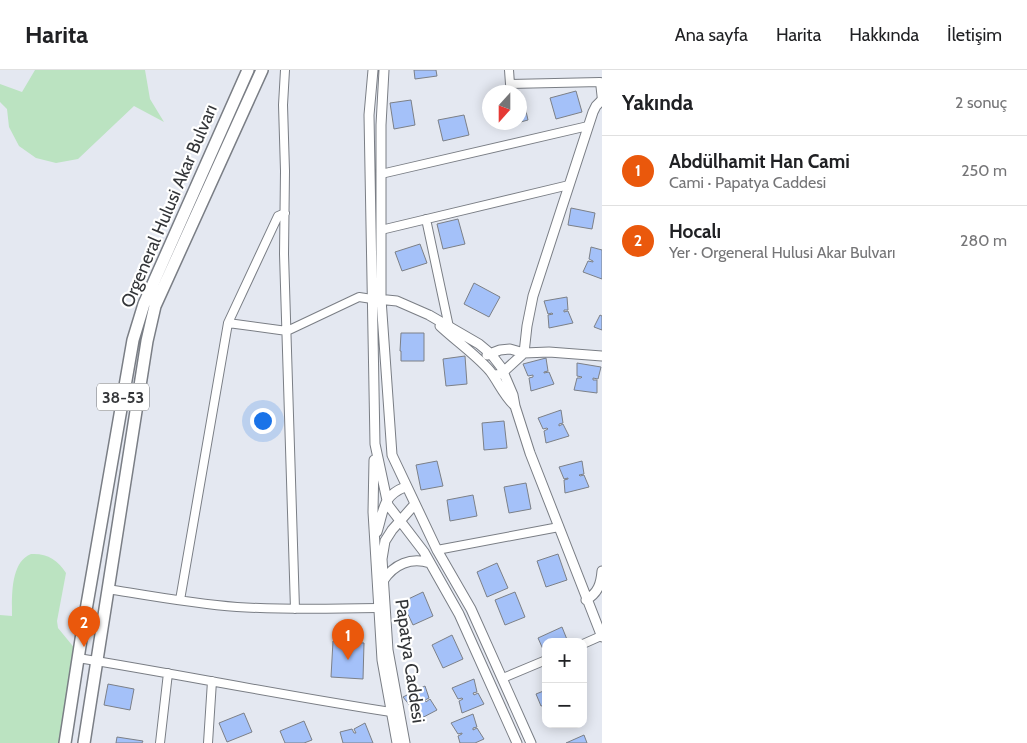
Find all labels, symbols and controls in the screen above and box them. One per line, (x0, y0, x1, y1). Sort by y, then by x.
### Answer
text: Harita (25, 20, 88, 49)
text: Ana sayfa (675, 24, 748, 46)
text: Harita (776, 24, 821, 46)
text: Hakkında (849, 24, 919, 46)
text: İletişim (947, 24, 1002, 46)
north arrow (482, 85, 527, 130)
text: Yakında (622, 90, 693, 115)
text: 2 sonuç (955, 93, 1007, 112)
street label: Orgeneral Hulusi Akar Bulvarı (116, 101, 222, 311)
text: Abdülhamit Han Cami (669, 150, 850, 173)
text: 1 (635, 161, 641, 180)
text: 250 m (961, 161, 1007, 180)
text: Cami · Papatya Caddesi (669, 173, 826, 192)
text: Hocalı (669, 220, 721, 243)
text: 2 (634, 231, 642, 250)
text: 280 m (960, 231, 1007, 250)
text: Yer · Orgeneral Hulusi Akar Bulvarı (669, 243, 895, 262)
road number: 38-53 (97, 384, 149, 411)
your location (250, 408, 276, 434)
street label: Papatya Caddesi (390, 598, 430, 724)
pin: 2 (68, 606, 100, 647)
pin: 1 (332, 619, 364, 660)
map controls (542, 638, 587, 728)
button: + (542, 638, 587, 683)
button: − (542, 683, 587, 728)

